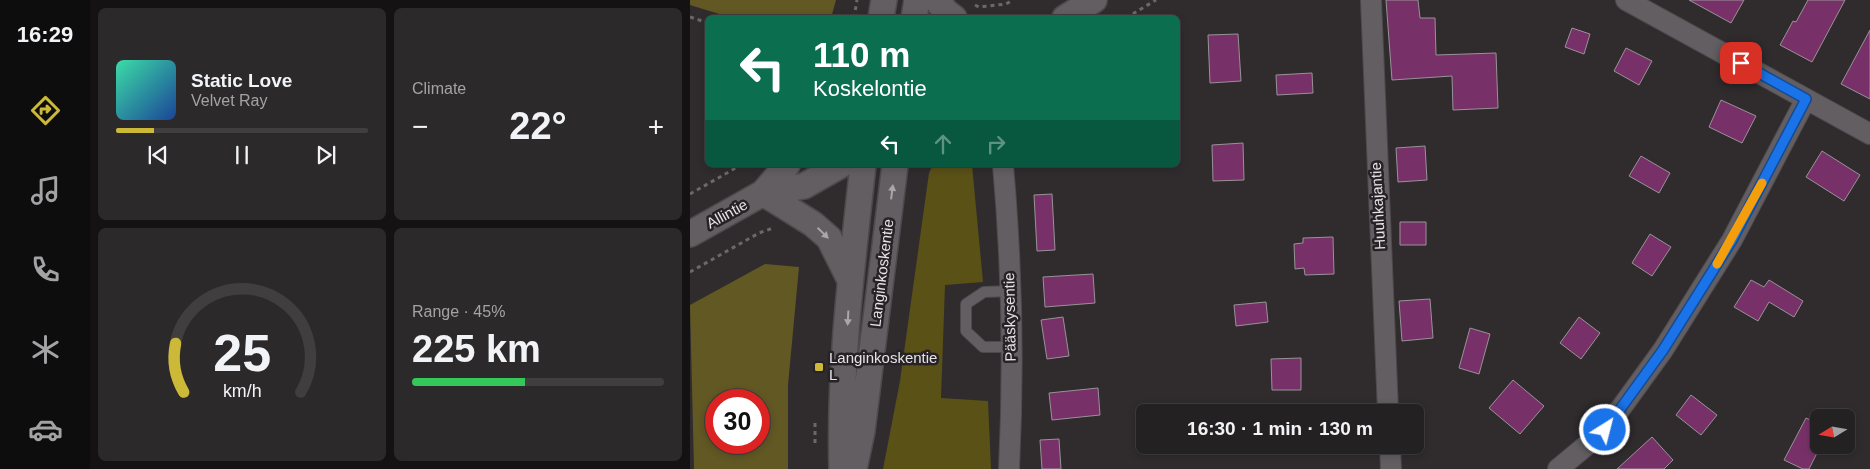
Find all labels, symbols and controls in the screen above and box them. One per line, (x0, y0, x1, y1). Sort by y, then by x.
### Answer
text: 16:29 (17, 22, 73, 47)
icon: left (730, 35, 795, 100)
text: 110 m (813, 35, 910, 74)
pin (1720, 42, 1762, 84)
icon: arrive (1727, 49, 1755, 77)
text: Static Love (191, 70, 292, 91)
text: Koskelontie (813, 76, 927, 101)
text: Climate (412, 80, 466, 97)
text: Velvet Ray (191, 92, 267, 109)
icon: directions (28, 93, 63, 128)
text: 22° (509, 105, 567, 147)
text: − (412, 111, 428, 142)
text: + (648, 111, 664, 142)
icon: left (876, 130, 904, 158)
icon: ahead (929, 130, 957, 158)
icon: right (982, 130, 1010, 158)
icon: previous (144, 141, 172, 169)
icon: pause (228, 141, 256, 169)
icon: next (312, 141, 340, 169)
street label: Huuhkajantie (1367, 162, 1388, 250)
icon: music (28, 173, 63, 208)
one-way arrow (888, 184, 896, 200)
street label: Allintie (703, 195, 750, 232)
street label: Langinkoskentie (866, 218, 897, 328)
one-way arrow (817, 227, 829, 239)
icon: phone (28, 252, 63, 287)
street label: Pääskysentie (1000, 272, 1019, 362)
text: Range · 45% (412, 303, 505, 320)
one-way arrow (843, 310, 851, 326)
text: 25 (213, 324, 271, 382)
text: 225 km (412, 328, 541, 370)
icon: climate (28, 332, 63, 367)
place label: Langinkoskentie L (829, 349, 937, 383)
marker: Langinkoskentie L (813, 361, 825, 373)
text: km/h (223, 381, 261, 401)
speed limit sign: 30 (705, 389, 770, 454)
position arrow (1578, 403, 1630, 455)
north arrow (1810, 409, 1855, 454)
map controls (1810, 409, 1855, 454)
icon: car (28, 412, 63, 447)
text: 16:30 · 1 min · 130 m (1187, 418, 1373, 439)

